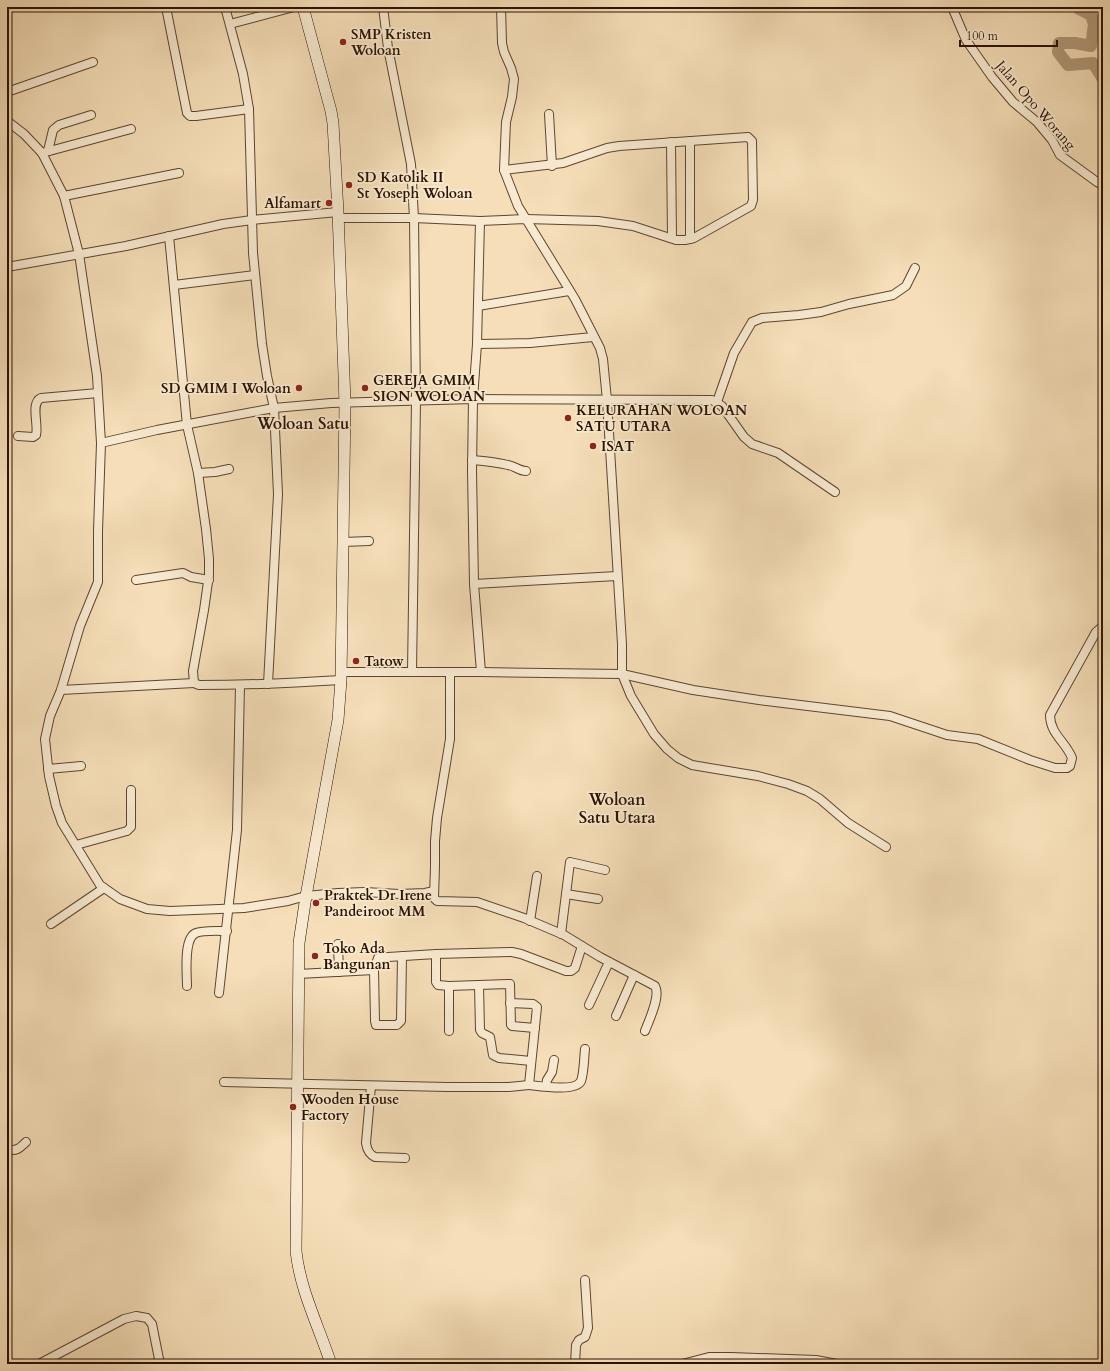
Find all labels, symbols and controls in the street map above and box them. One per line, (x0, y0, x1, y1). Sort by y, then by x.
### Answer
scale bar (960, 22, 1057, 48)
place label: SMP Kristen Woloan (350, 25, 431, 60)
text: 100 m (966, 28, 999, 44)
marker: SMP Kristen Woloan (338, 37, 348, 47)
street label: Jalan Opo Worang (990, 55, 1080, 154)
place label: SD Katolik II St Yoseph Woloan (357, 168, 473, 203)
marker: SD Katolik II St Yoseph Woloan (344, 180, 354, 190)
place label: Alfamart (264, 194, 321, 213)
marker: Alfamart (324, 198, 334, 208)
place label: GEREJA GMIM SION WOLOAN (373, 371, 485, 406)
place label: SD GMIM I Woloan (161, 379, 291, 398)
marker: SD GMIM I Woloan (294, 383, 304, 393)
marker: GEREJA GMIM SION WOLOAN (360, 383, 370, 393)
place label: KELURAHAN WOLOAN SATU UTARA (576, 401, 747, 436)
district label: Woloan Satu (256, 413, 349, 435)
marker: KELURAHAN WOLOAN SATU UTARA (563, 413, 573, 423)
place label: ISAT (601, 437, 635, 456)
marker: ISAT (588, 441, 598, 451)
place label: Tatow (364, 652, 404, 671)
marker: Tatow (351, 656, 361, 666)
district label: Woloan Satu Utara (579, 789, 655, 829)
place label: Praktek Dr Irene Pandeiroot MM (324, 886, 432, 921)
marker: Praktek Dr Irene Pandeiroot MM (311, 898, 321, 908)
place label: Toko Ada Bangunan (323, 939, 391, 974)
marker: Toko Ada Bangunan (310, 951, 320, 961)
place label: Wooden House Factory (300, 1090, 399, 1125)
marker: Wooden House Factory (288, 1102, 298, 1112)

